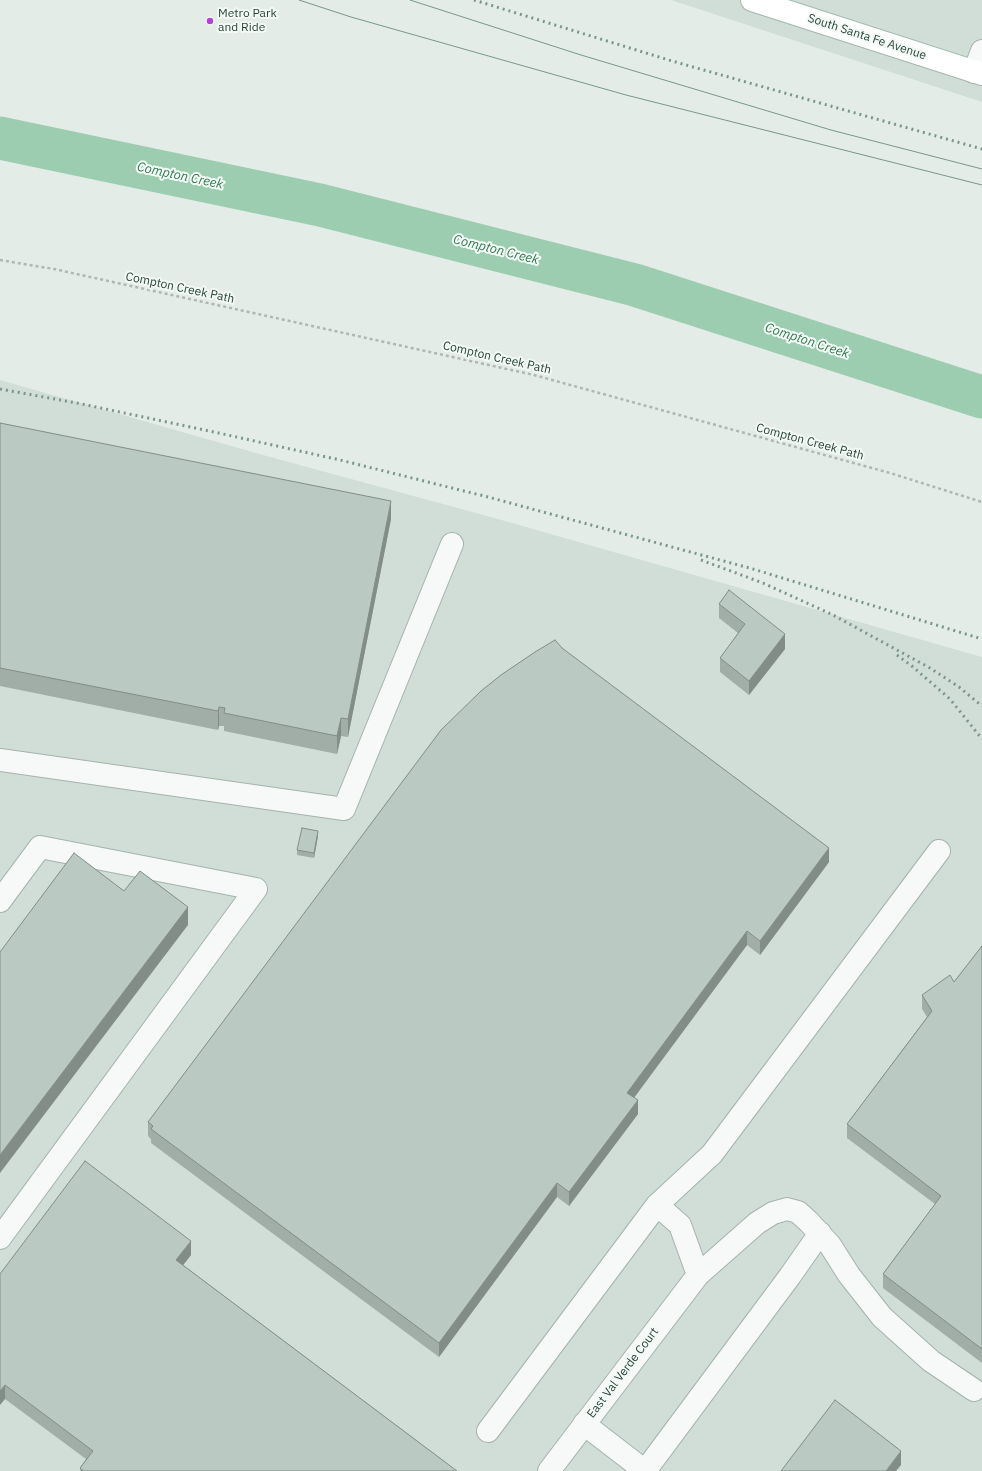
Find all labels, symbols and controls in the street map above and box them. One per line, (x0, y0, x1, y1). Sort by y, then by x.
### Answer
place label: Metro Park and Ride (218, 7, 277, 35)
street label: South Santa Fe Avenue (806, 11, 928, 63)
marker: Metro Park and Ride (205, 16, 215, 26)
water label: Compton Creek (136, 159, 224, 193)
water label: Compton Creek (452, 232, 540, 268)
street label: Compton Creek Path (124, 269, 236, 307)
water label: Compton Creek (763, 320, 851, 362)
street label: Compton Creek Path (441, 339, 553, 377)
street label: Compton Creek Path (755, 421, 865, 463)
street label: East Val Verde Court (584, 1325, 662, 1421)

